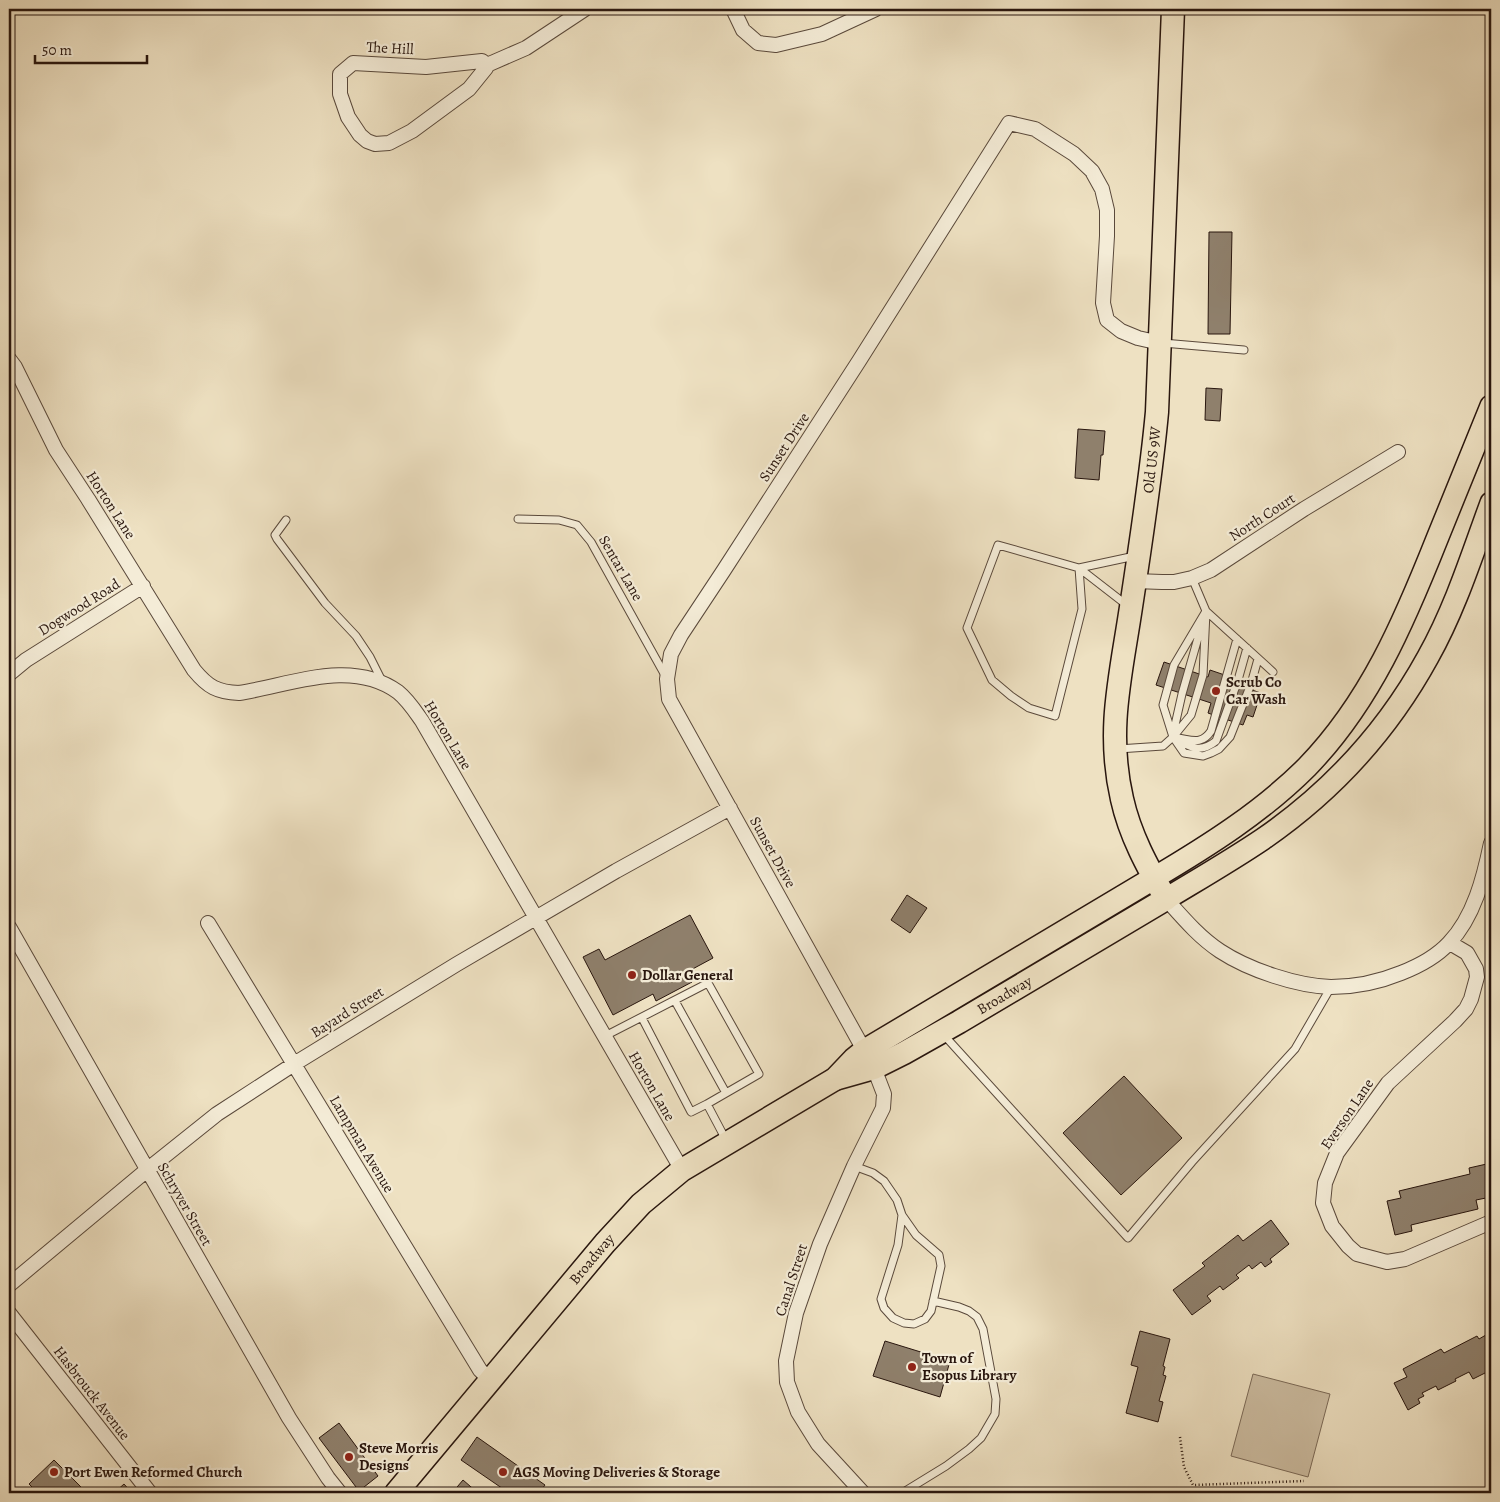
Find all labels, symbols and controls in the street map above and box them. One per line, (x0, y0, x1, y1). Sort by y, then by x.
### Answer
scale bar (35, 32, 148, 64)
street label: The Hill (366, 37, 414, 59)
text: 50 m (42, 40, 72, 60)
street label: Sunset Drive (754, 408, 814, 485)
street label: Old US 9W (1138, 425, 1166, 494)
street label: Horton Lane (82, 467, 141, 543)
street label: North Court (1225, 488, 1299, 546)
street label: Sentar Lane (594, 531, 648, 605)
street label: Dogwood Road (34, 573, 125, 640)
place label: Scrub Co Car Wash (1226, 672, 1286, 709)
marker: Scrub Co Car Wash (1210, 685, 1222, 697)
street label: Horton Lane (420, 697, 477, 774)
street label: Sunset Drive (745, 813, 801, 891)
place label: Dollar General (642, 965, 733, 985)
marker: Dollar General (626, 969, 638, 981)
street label: Broadway (973, 971, 1036, 1019)
street label: Bayard Street (307, 982, 387, 1042)
street label: Horton Lane (624, 1047, 680, 1125)
street label: Everson Lane (1316, 1074, 1378, 1153)
street label: Lampman Avenue (325, 1092, 399, 1197)
street label: Schryver Street (153, 1159, 217, 1250)
street label: Broadway (564, 1229, 619, 1289)
street label: Canal Street (770, 1241, 812, 1319)
street label: Hasbrouck Avenue (49, 1342, 135, 1444)
place label: Town of Esopus Library (922, 1348, 1017, 1385)
marker: Town of Esopus Library (906, 1361, 918, 1373)
place label: Steve Morris Designs (359, 1438, 438, 1475)
marker: Steve Morris Designs (343, 1451, 355, 1463)
place label: Port Ewen Reformed Church (64, 1462, 242, 1482)
place label: AGS Moving Deliveries & Storage (512, 1462, 720, 1482)
marker: Port Ewen Reformed Church (48, 1466, 60, 1478)
marker: AGS Moving Deliveries & Storage (497, 1466, 509, 1478)

